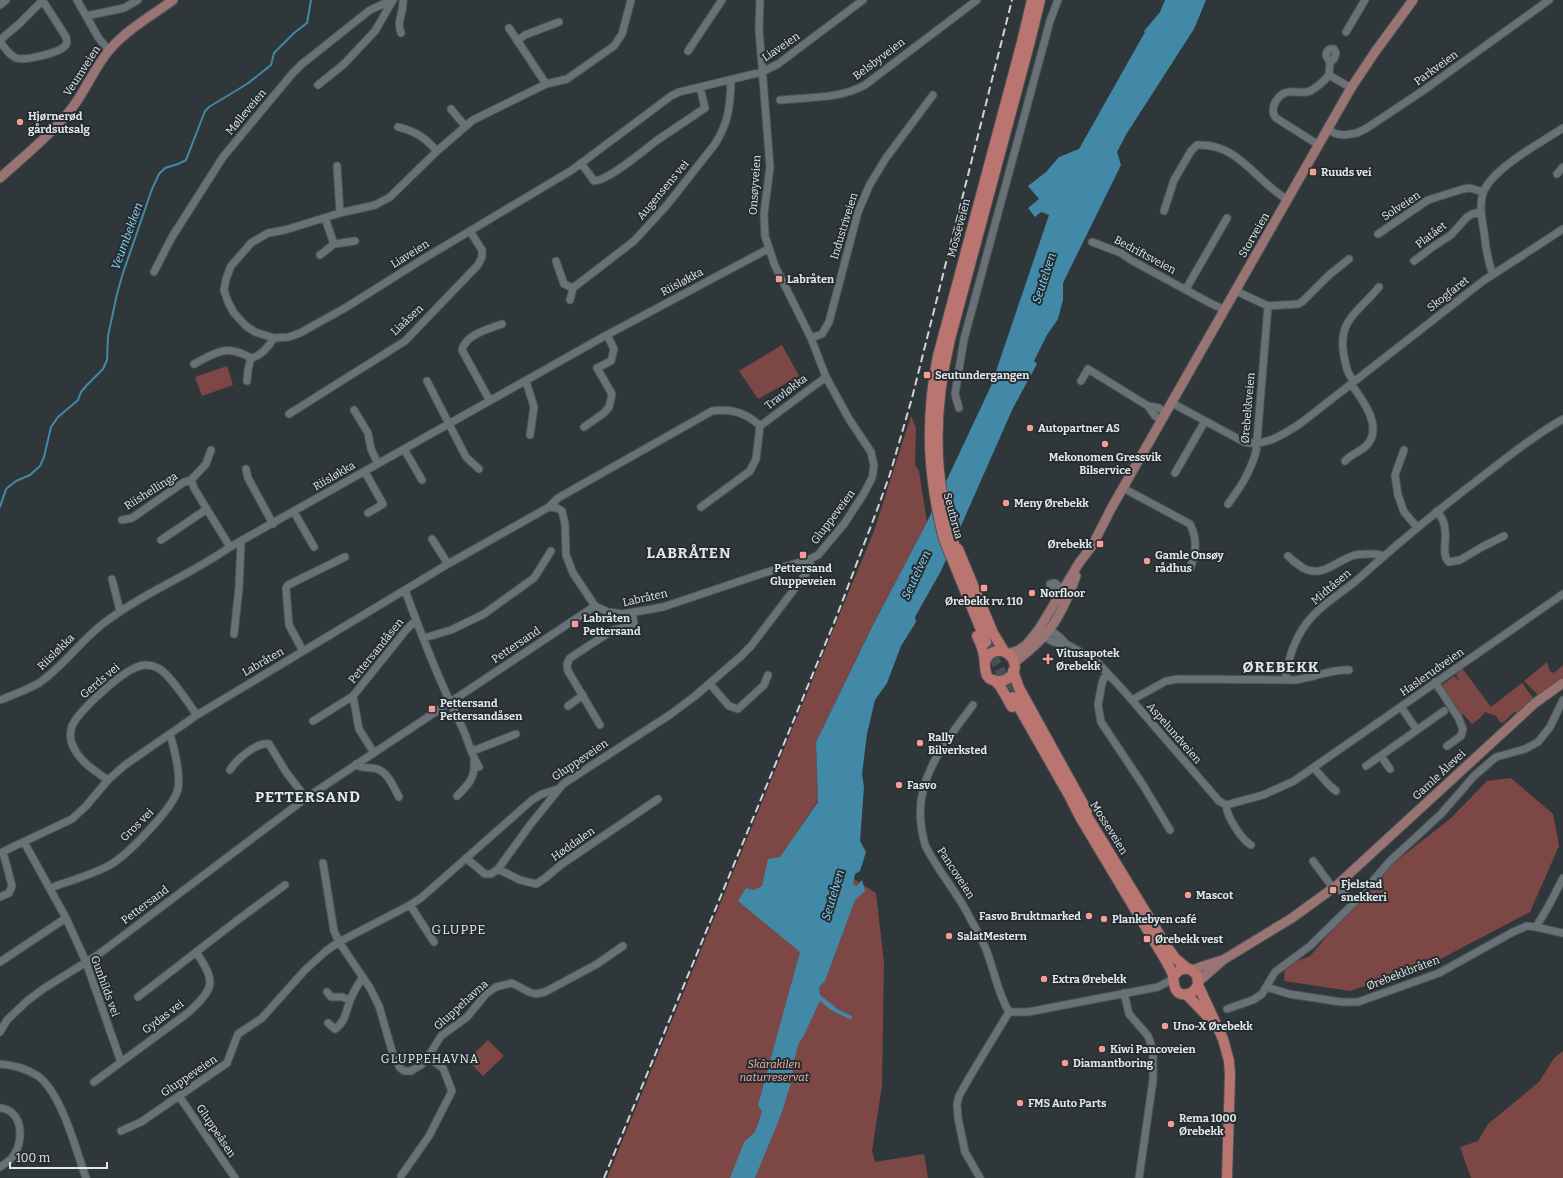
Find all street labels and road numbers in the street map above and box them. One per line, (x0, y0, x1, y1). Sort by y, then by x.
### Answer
street label: Liaveien (760, 30, 802, 64)
street label: Belsbyveien (851, 35, 907, 83)
street label: Veumveien (61, 43, 103, 99)
street label: Parkveien (1412, 48, 1460, 88)
street label: Mølleveien (223, 86, 269, 138)
street label: Onsøyveien (746, 154, 764, 216)
street label: Augensens vei (634, 157, 692, 222)
street label: Solveien (1379, 189, 1423, 223)
street label: Industriveien (828, 191, 860, 261)
street label: Mosseveien (945, 197, 973, 259)
street label: Storveien (1236, 210, 1272, 260)
street label: Platået (1413, 219, 1449, 251)
street label: Bedriftsveien (1112, 233, 1178, 277)
street label: Liaveien (388, 237, 432, 271)
street label: Riisløkka (658, 265, 706, 299)
street label: Skogfaret (1425, 274, 1471, 314)
street label: Liaåsen (388, 302, 426, 338)
street label: Travløkka (762, 372, 810, 412)
street label: Ørebekkveien (1238, 372, 1258, 444)
street label: Riisløkka (311, 459, 357, 493)
street label: Riishellinga (122, 469, 180, 513)
street label: Gluppeveien (808, 487, 858, 547)
street label: Seutbrua (941, 492, 965, 540)
street label: Midtåsen (1309, 567, 1353, 607)
street label: Labråten (621, 587, 669, 609)
street label: Pettersandåsen (346, 616, 406, 686)
street label: Pettersand (489, 624, 543, 666)
street label: Riisløkka (35, 631, 77, 673)
street label: Labråten (240, 645, 286, 679)
street label: Haslerudveien (1398, 645, 1466, 699)
street label: Gerds vei (78, 660, 123, 701)
street label: Aspelundveien (1144, 700, 1204, 766)
street label: Gluppeveien (550, 736, 610, 783)
street label: Gamle Ålevei (1409, 746, 1469, 803)
street label: Mosseveien (1088, 799, 1130, 857)
street label: Gros vei (118, 805, 157, 844)
street label: Høddalen (549, 824, 597, 864)
street label: Pancoveien (935, 845, 977, 901)
street label: Pettersand (119, 883, 172, 927)
street label: Ørebekkbråten (1365, 953, 1441, 993)
street label: Gunhilds vei (88, 954, 122, 1019)
street label: Gluppehavna (431, 977, 491, 1033)
street label: Gydas vei (140, 997, 187, 1037)
street label: Gluppeveien (159, 1052, 219, 1099)
street label: Gluppeåsen (193, 1102, 239, 1160)

